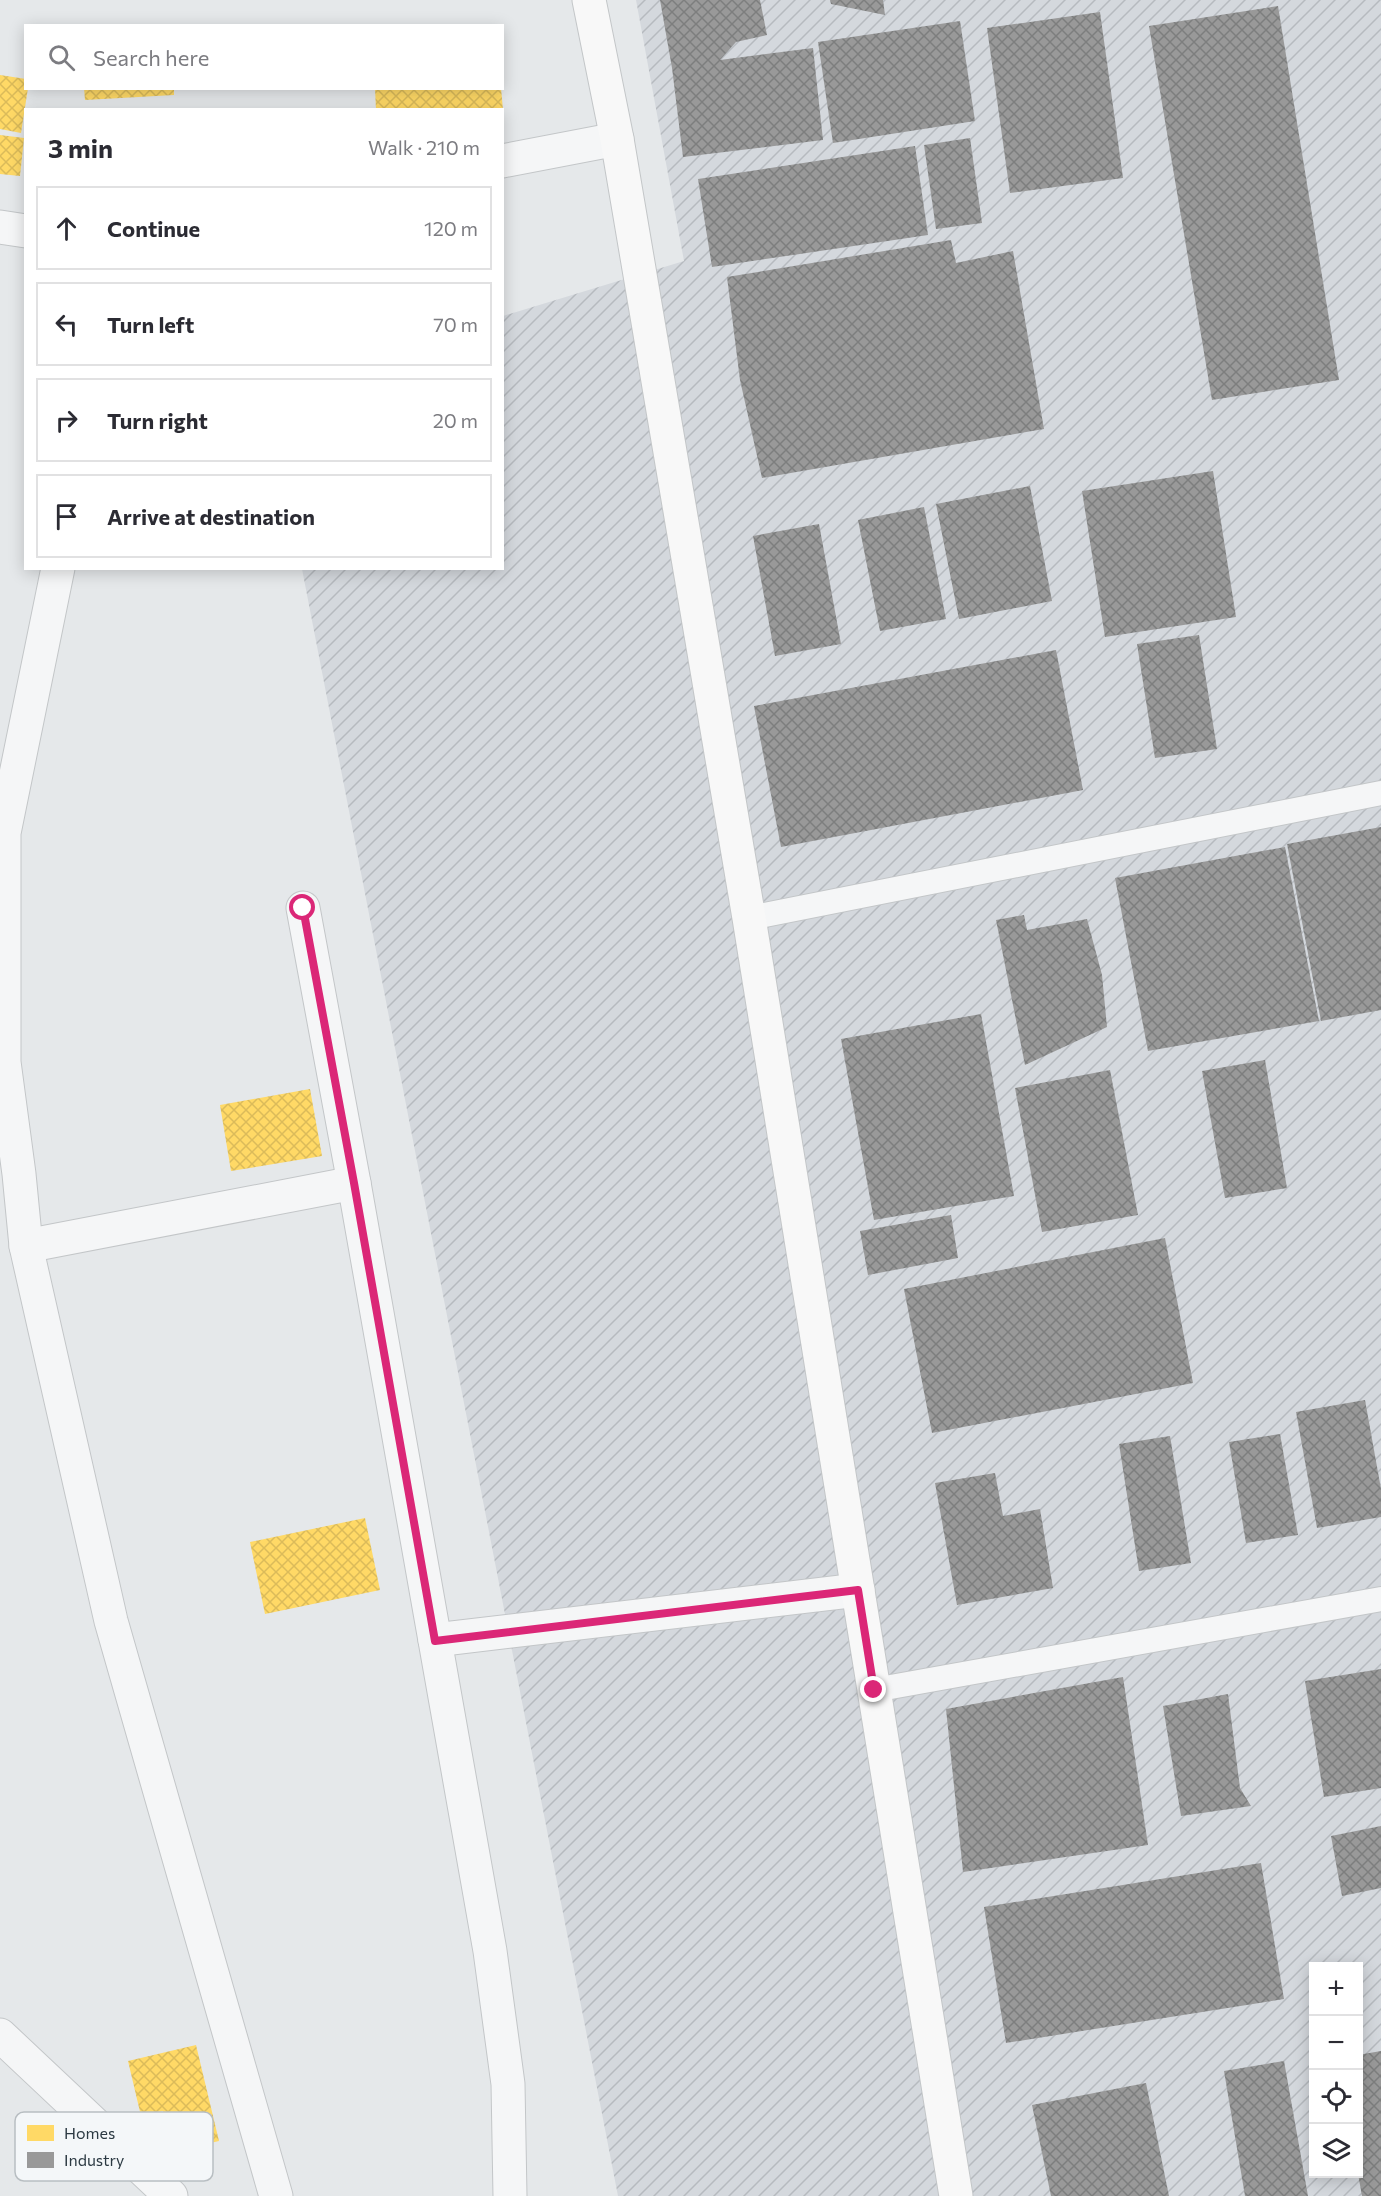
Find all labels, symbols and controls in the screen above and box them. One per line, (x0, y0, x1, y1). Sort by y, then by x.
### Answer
search box (24, 24, 504, 90)
icon: search (45, 41, 78, 74)
text: Search here (93, 44, 209, 71)
text: 3 min (48, 132, 113, 163)
text: Walk · 210 m (368, 135, 480, 159)
icon: ahead (50, 212, 83, 245)
text: Continue (107, 215, 200, 242)
text: 120 m (424, 216, 478, 240)
icon: left (50, 308, 83, 341)
text: Turn left (107, 311, 194, 338)
text: 70 m (433, 312, 478, 336)
icon: right (50, 404, 83, 437)
text: Turn right (107, 407, 208, 434)
text: 20 m (433, 408, 478, 432)
icon: arrive (50, 500, 83, 533)
text: Arrive at destination (107, 503, 315, 530)
route start (289, 894, 315, 920)
route end (860, 1676, 886, 1702)
map controls (1309, 1962, 1363, 2178)
button: + (1309, 1962, 1363, 2016)
button: − (1309, 2016, 1363, 2070)
button: locate (1309, 2070, 1363, 2124)
legend (15, 2112, 213, 2181)
text: Homes (64, 2123, 115, 2142)
button: layers (1309, 2124, 1363, 2178)
text: Industry (64, 2150, 124, 2169)

